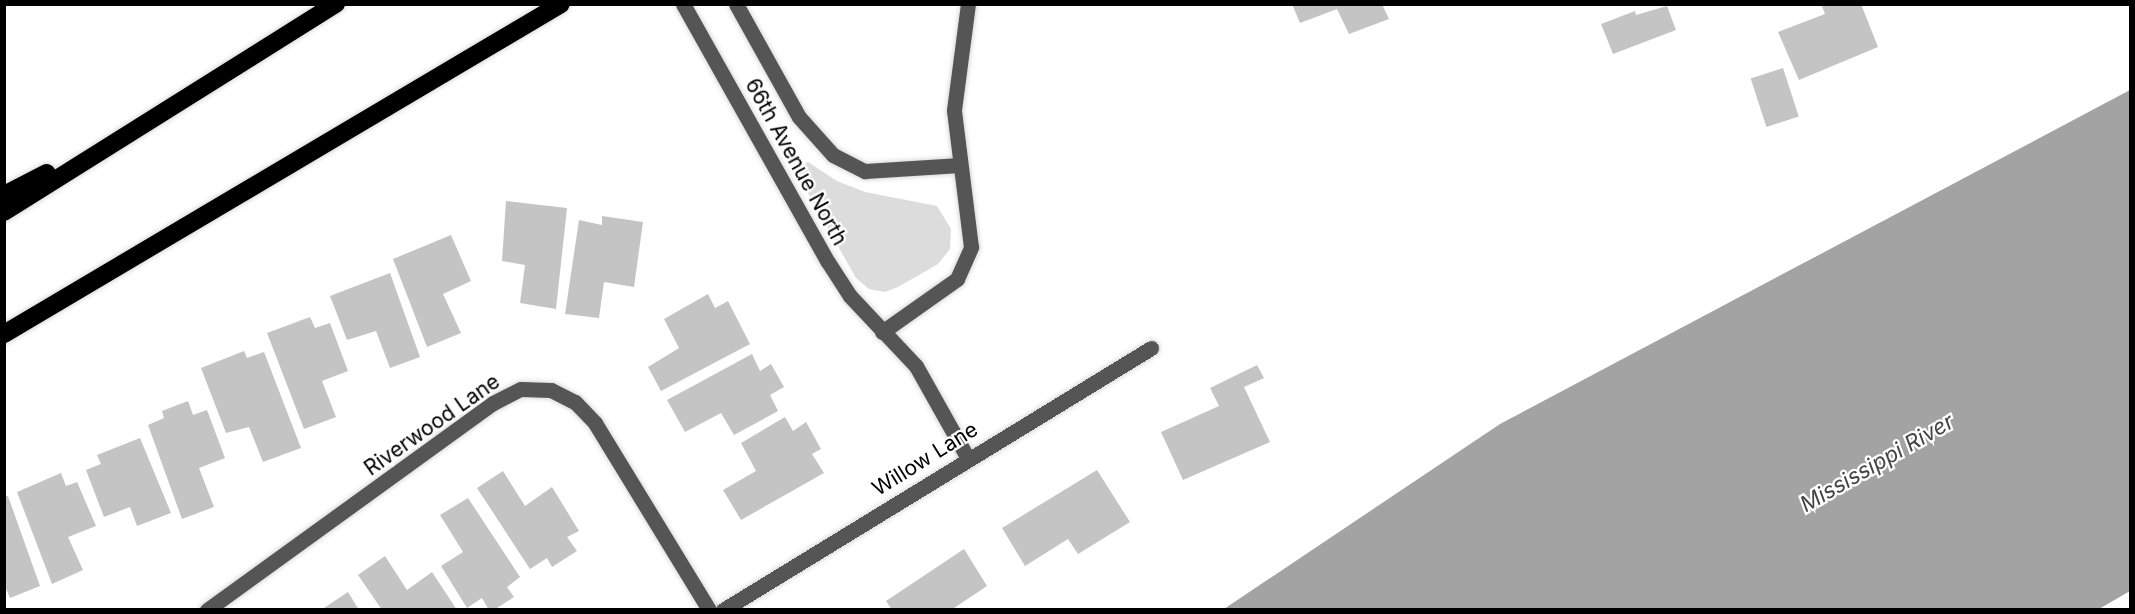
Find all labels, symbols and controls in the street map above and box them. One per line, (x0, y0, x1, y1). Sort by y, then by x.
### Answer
street label: 66th Avenue North (740, 74, 852, 250)
street label: Riverwood Lane (359, 369, 505, 481)
water label: Mississippi River (1795, 408, 1959, 518)
street label: Willow Lane (868, 417, 982, 501)

